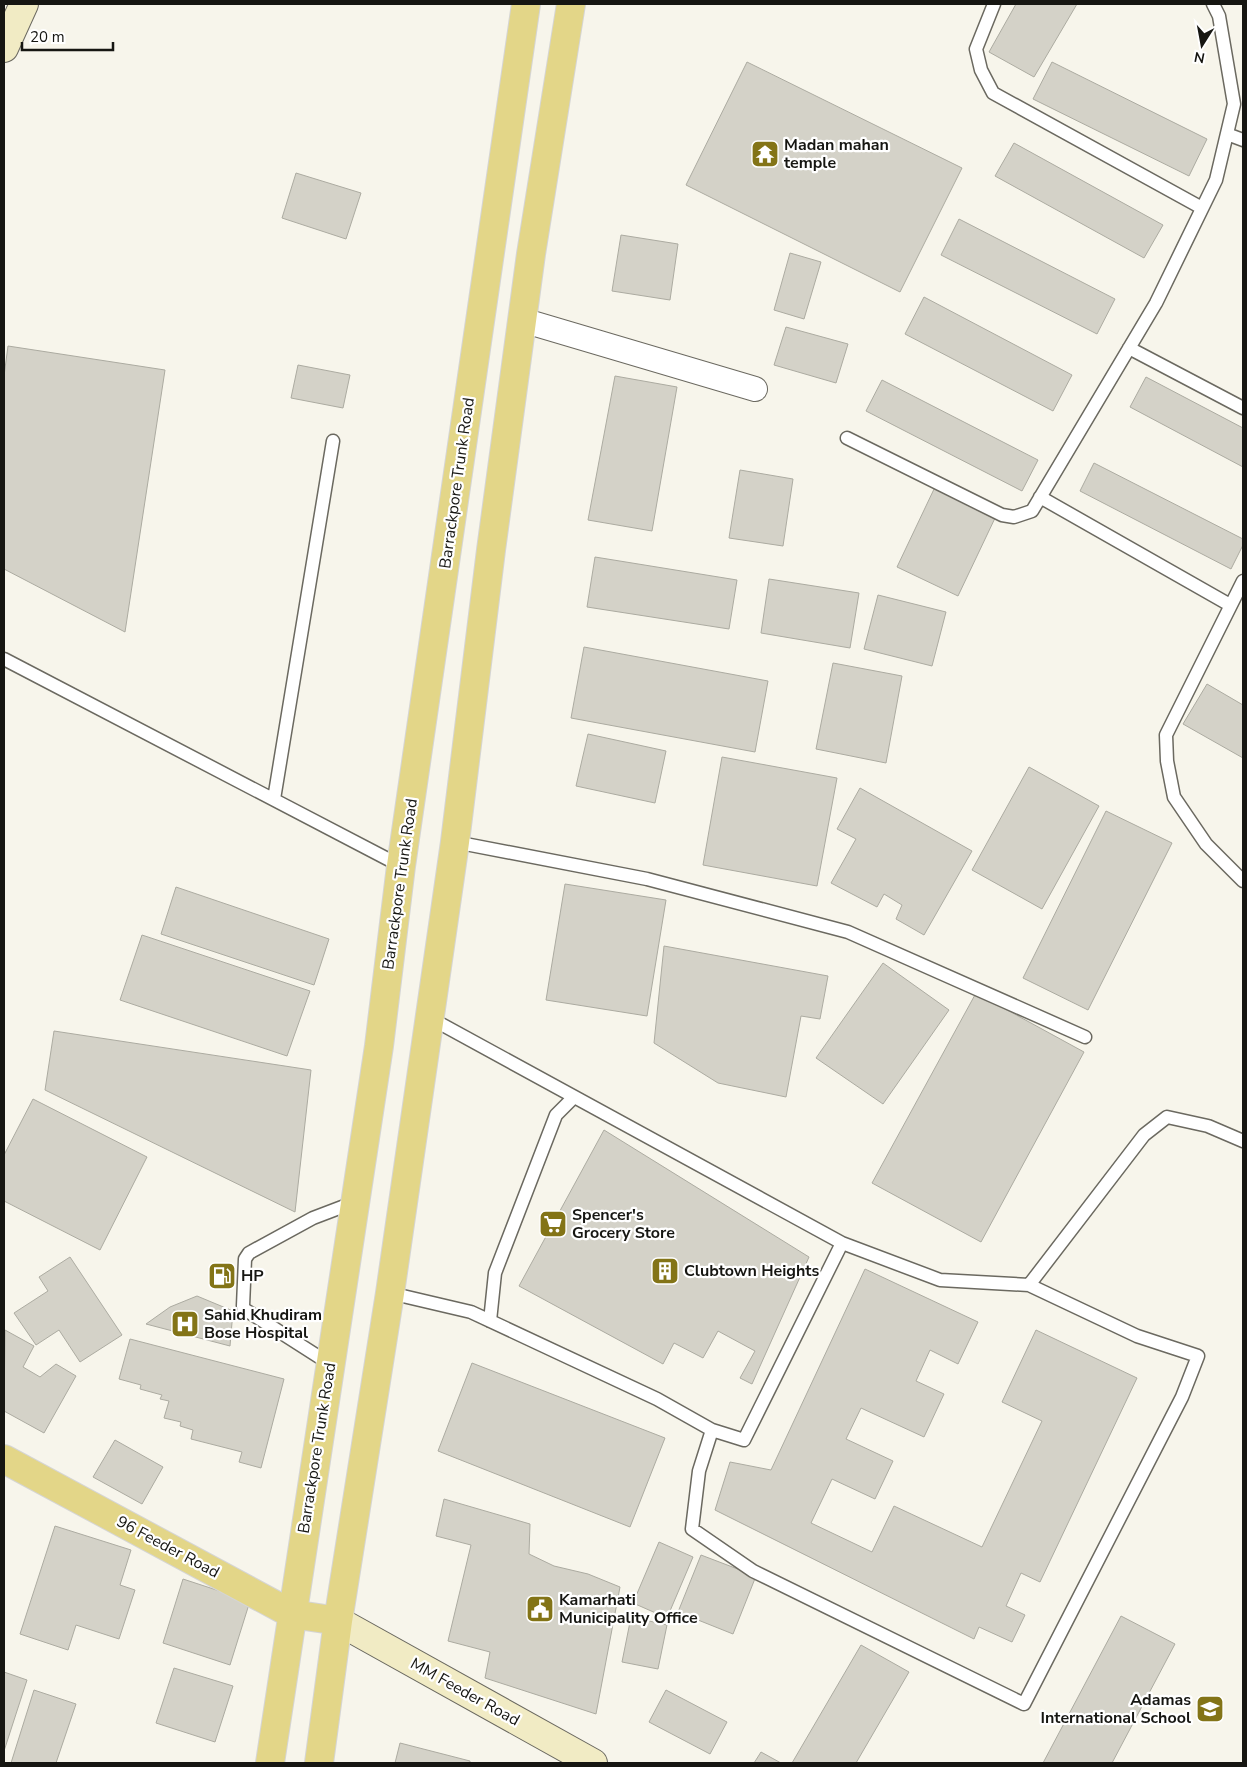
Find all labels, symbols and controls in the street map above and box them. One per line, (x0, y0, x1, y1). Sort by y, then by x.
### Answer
scale bar (22, 20, 114, 52)
north arrow (1177, 20, 1227, 70)
text: 20 m (30, 27, 65, 47)
text: N (1193, 47, 1207, 68)
place label: Madan mahan temple (784, 134, 889, 174)
temple icon: Madan mahan temple (750, 139, 780, 169)
street label: Barrackpore Trunk Road (434, 396, 480, 570)
street label: Barrackpore Trunk Road (377, 797, 423, 971)
place label: Spencer's Grocery Store (572, 1204, 675, 1244)
supermarket icon: Spencer's Grocery Store (538, 1209, 568, 1239)
building icon: Clubtown Heights (650, 1256, 680, 1286)
place label: Clubtown Heights (684, 1260, 819, 1282)
fuel station icon: HP (207, 1261, 237, 1291)
place label: HP (241, 1265, 264, 1287)
place label: Sahid Khudiram Bose Hospital (204, 1304, 322, 1344)
hospital icon: Sahid Khudiram Bose Hospital (170, 1309, 200, 1339)
street label: Barrackpore Trunk Road (293, 1361, 341, 1535)
street label: 96 Feeder Road (113, 1511, 223, 1583)
place label: Kamarhati Municipality Office (559, 1589, 698, 1629)
public building icon: Kamarhati Municipality Office (525, 1594, 555, 1624)
street label: MM Feeder Road (406, 1653, 524, 1731)
place label: Adamas International School (1041, 1689, 1191, 1729)
school or university icon: Adamas International School (1195, 1694, 1225, 1724)

